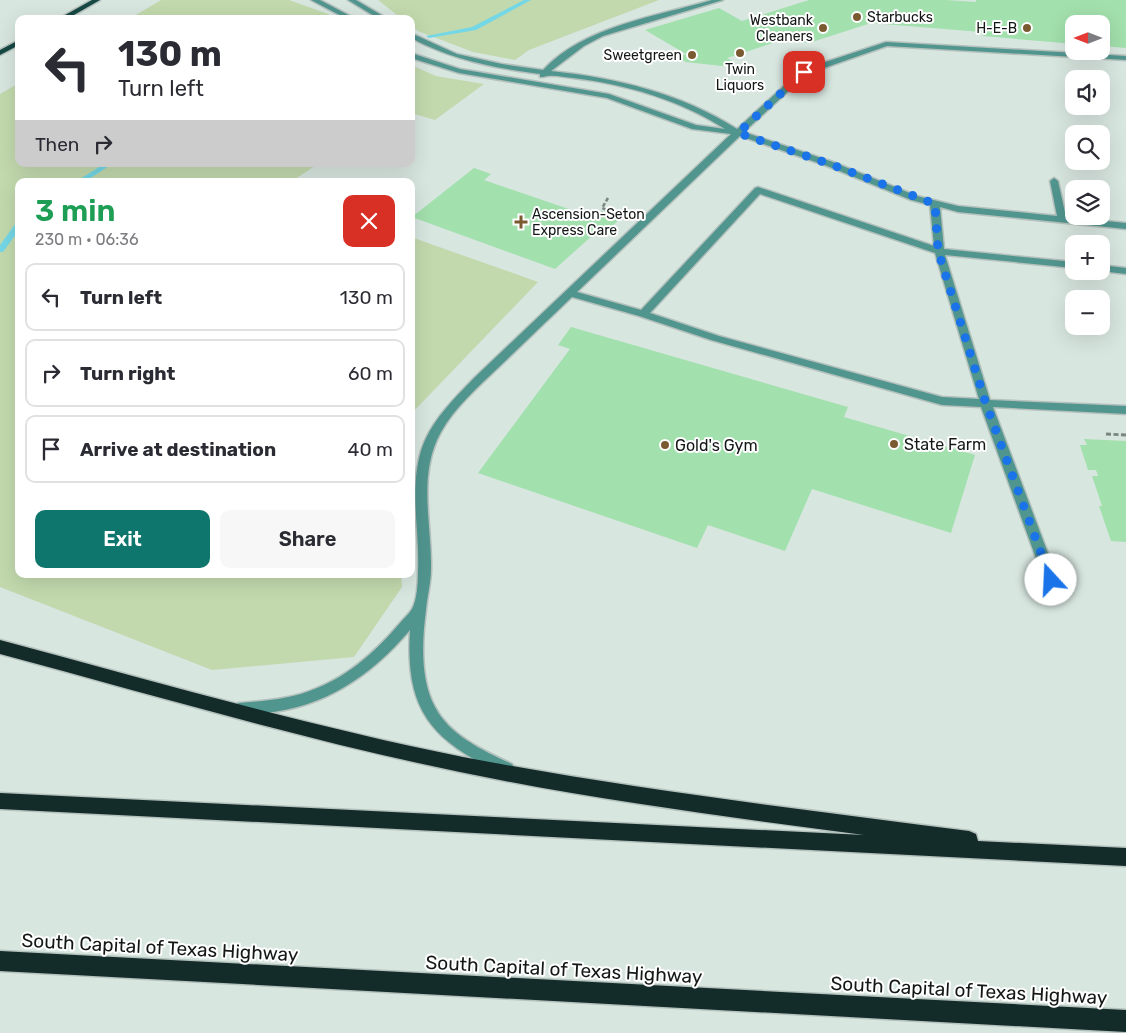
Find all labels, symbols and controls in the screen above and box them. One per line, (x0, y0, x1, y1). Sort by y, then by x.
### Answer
place label: Starbucks (867, 9, 933, 26)
marker: Starbucks (851, 11, 863, 23)
place label: Westbank Cleaners (750, 12, 814, 45)
north arrow (1065, 15, 1110, 60)
map controls (1065, 15, 1110, 335)
place label: H-E-B (976, 20, 1017, 37)
marker: Westbank Cleaners (817, 22, 829, 34)
marker: H-E-B (1021, 22, 1033, 34)
text: 130 m (118, 33, 222, 75)
icon: left (35, 35, 100, 100)
place label: Sweetgreen (603, 47, 682, 64)
marker: Twin Liquors (734, 47, 746, 59)
marker: Sweetgreen (686, 49, 698, 61)
pin (783, 51, 825, 93)
icon: arrive (790, 58, 818, 86)
place label: Twin Liquors (716, 61, 764, 94)
button: sound (1065, 70, 1110, 115)
text: Turn left (118, 75, 204, 102)
button: search (1065, 125, 1110, 170)
icon: right (89, 130, 117, 158)
text: Then (35, 133, 79, 156)
button: layers (1065, 180, 1110, 225)
text: 3 min (35, 193, 115, 229)
button: close (343, 195, 395, 247)
place label: Ascension-Seton Express Care (532, 206, 645, 239)
marker: Ascension-Seton Express Care (514, 215, 528, 229)
text: 230 m · 06:36 (35, 230, 139, 249)
button: + (1065, 235, 1110, 280)
icon: left (37, 283, 65, 311)
text: Turn left (80, 286, 162, 309)
text: 130 m (340, 286, 393, 309)
button: − (1065, 290, 1110, 335)
icon: right (37, 359, 65, 387)
text: Turn right (80, 362, 175, 385)
text: 60 m (348, 362, 393, 385)
icon: arrive (37, 435, 65, 463)
place label: State Farm (904, 435, 986, 454)
place label: Gold's Gym (675, 436, 758, 455)
text: Arrive at destination (80, 438, 276, 461)
text: 40 m (348, 438, 393, 461)
marker: State Farm (888, 438, 900, 450)
marker: Gold's Gym (659, 439, 671, 451)
button: Exit (35, 510, 210, 568)
button: Share (220, 510, 395, 568)
position arrow (1024, 553, 1076, 605)
street label: South Capital of Texas Highway (21, 929, 299, 966)
street label: South Capital of Texas Highway (425, 951, 703, 988)
street label: South Capital of Texas Highway (830, 972, 1108, 1009)

